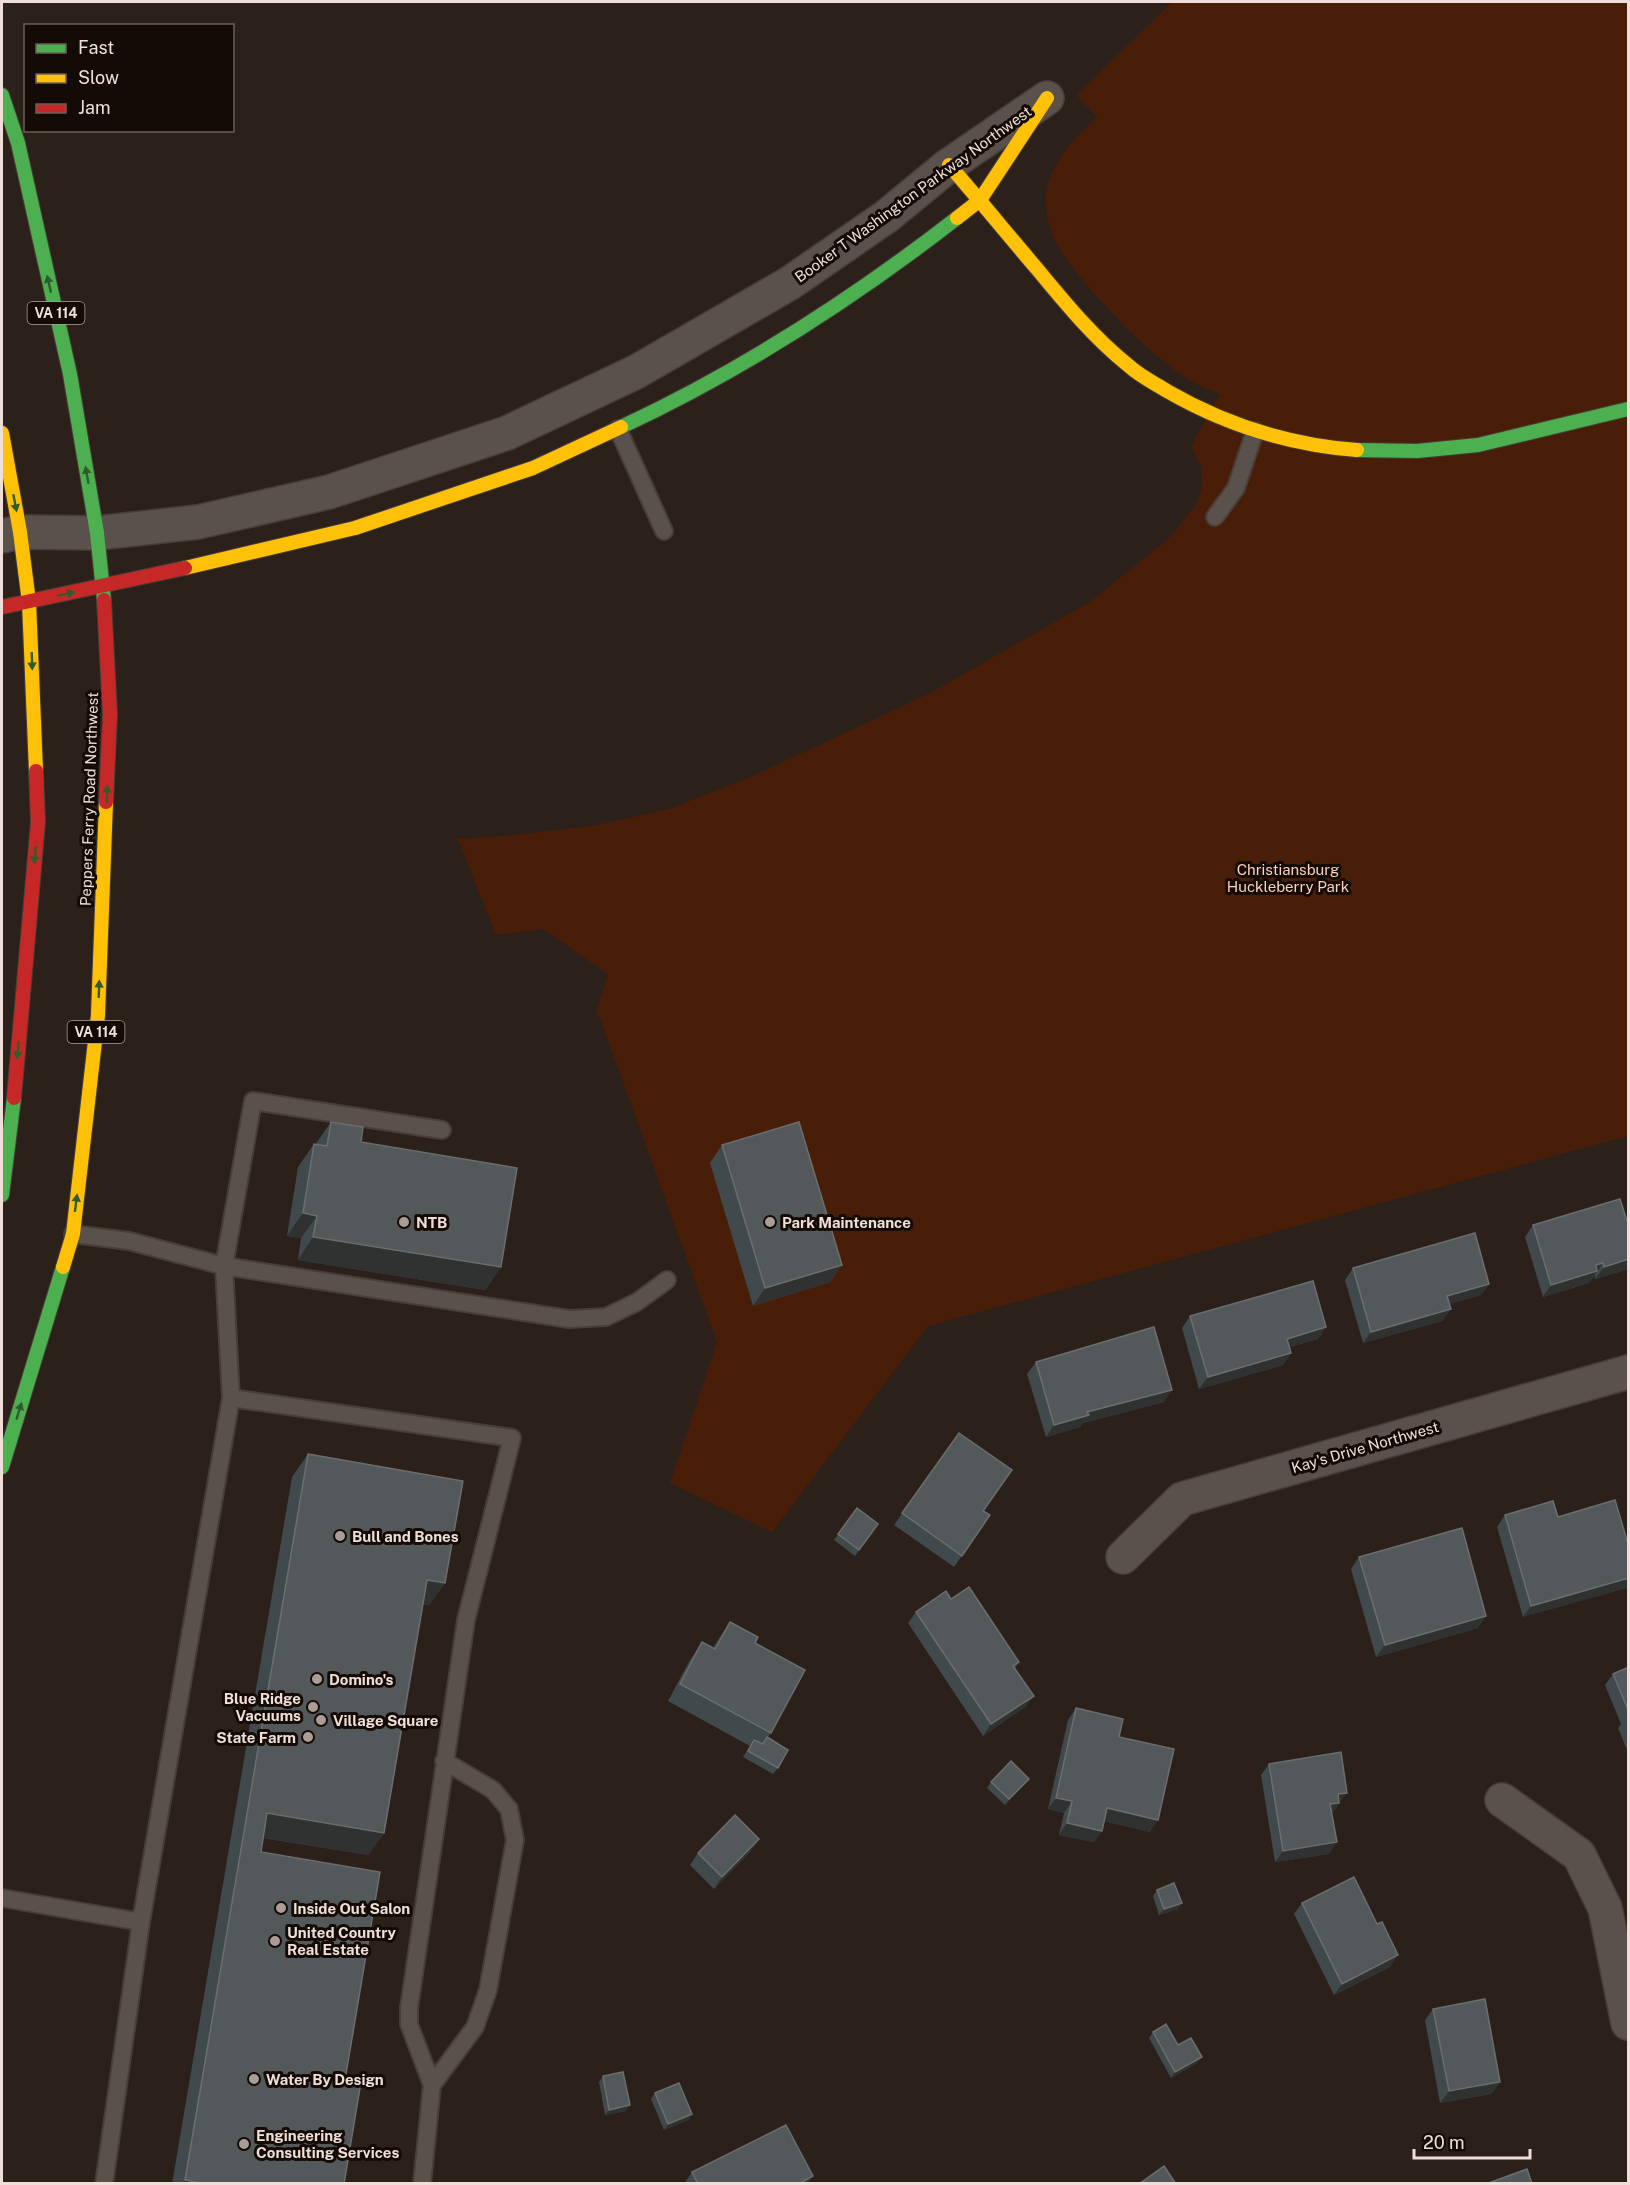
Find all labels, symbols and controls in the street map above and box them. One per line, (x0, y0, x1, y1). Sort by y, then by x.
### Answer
legend (24, 24, 234, 132)
text: Fast (78, 37, 114, 58)
text: Slow (78, 67, 119, 88)
text: Jam (78, 97, 111, 118)
street label: Booker T Washington Parkway Northwest (792, 102, 1035, 285)
one-way arrow (44, 275, 54, 293)
road number: VA 114 (28, 302, 84, 324)
one-way arrow (82, 466, 91, 485)
one-way arrow (11, 494, 20, 513)
one-way arrow (57, 589, 76, 598)
one-way arrow (27, 651, 36, 670)
street label: Peppers Ferry Road Northwest (77, 692, 101, 906)
one-way arrow (102, 784, 111, 803)
one-way arrow (30, 846, 40, 865)
park label: Christiansburg Huckleberry Park (1227, 861, 1349, 895)
one-way arrow (94, 979, 104, 998)
road number: VA 114 (68, 1021, 124, 1043)
one-way arrow (13, 1040, 23, 1059)
one-way arrow (71, 1194, 81, 1213)
place label: NTB (416, 1214, 447, 1231)
place label: Park Maintenance (782, 1214, 911, 1231)
marker: NTB (397, 1215, 411, 1229)
marker: Park Maintenance (763, 1215, 777, 1229)
one-way arrow (15, 1402, 24, 1420)
street label: Kay's Drive Northwest (1289, 1418, 1441, 1476)
place label: Bull and Bones (352, 1528, 459, 1545)
marker: Bull and Bones (333, 1529, 347, 1543)
place label: Domino's (329, 1671, 394, 1688)
marker: Domino's (310, 1672, 324, 1686)
place label: Blue Ridge Vacuums (224, 1690, 301, 1724)
marker: Blue Ridge Vacuums (306, 1700, 320, 1714)
place label: Village Square (333, 1712, 439, 1729)
marker: Village Square (314, 1713, 328, 1727)
place label: State Farm (216, 1729, 296, 1746)
marker: State Farm (301, 1730, 315, 1744)
place label: Inside Out Salon (293, 1900, 410, 1917)
marker: Inside Out Salon (274, 1901, 288, 1915)
place label: United Country Real Estate (287, 1924, 396, 1958)
marker: United Country Real Estate (268, 1934, 282, 1948)
place label: Water By Design (266, 2071, 384, 2088)
marker: Water By Design (247, 2072, 261, 2086)
scale bar (1414, 2122, 1530, 2160)
place label: Engineering Consulting Services (256, 2127, 399, 2161)
text: 20 m (1423, 2132, 1465, 2153)
marker: Engineering Consulting Services (237, 2137, 251, 2151)

